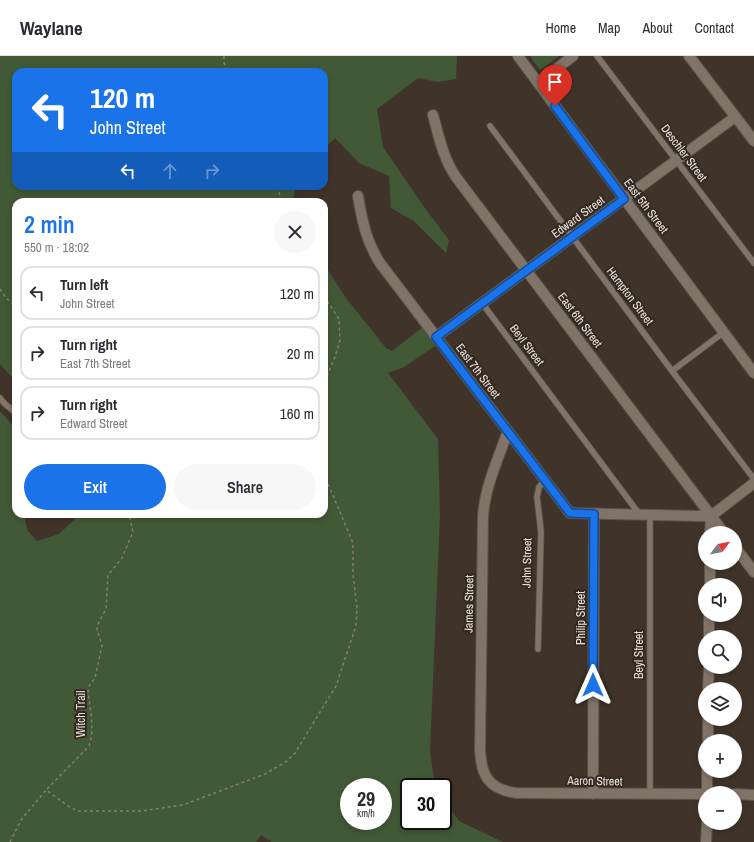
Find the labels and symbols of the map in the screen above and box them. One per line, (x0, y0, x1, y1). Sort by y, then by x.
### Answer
pin (538, 65, 572, 106)
street label: Deschler Street (657, 121, 711, 185)
street label: East 5th Street (620, 175, 672, 237)
street label: Edward Street (548, 192, 608, 242)
street label: Hampton Street (603, 264, 657, 329)
street label: East 6th Street (554, 289, 606, 351)
street label: Beyl Street (506, 321, 548, 369)
street label: East 7th Street (452, 340, 504, 402)
north arrow (698, 526, 742, 570)
street label: John Street (519, 537, 535, 588)
street label: James Street (460, 575, 478, 633)
street label: Philip Street (573, 591, 589, 645)
street label: Beyl Street (631, 631, 647, 679)
position arrow (572, 664, 614, 706)
street label: Witch Trail (73, 690, 89, 738)
street label: Aaron Street (566, 773, 623, 789)
speed limit sign: 30 (400, 778, 452, 830)

